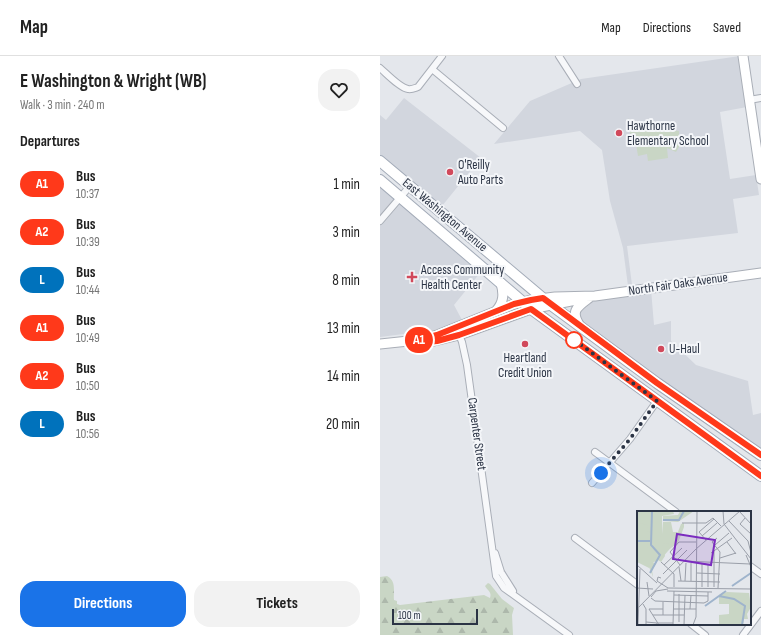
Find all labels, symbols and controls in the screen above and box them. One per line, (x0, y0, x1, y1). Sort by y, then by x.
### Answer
text: Map (20, 16, 48, 39)
text: Map (601, 19, 621, 36)
text: Directions (643, 19, 691, 36)
text: Saved (713, 19, 741, 36)
button: heart (318, 69, 360, 111)
text: E Washington & Wright (WB) (20, 70, 206, 93)
text: Walk · 3 min · 240 m (20, 97, 105, 113)
place label: Hawthorne Elementary School (627, 118, 709, 149)
marker: Hawthorne Elementary School (614, 128, 624, 138)
text: Departures (20, 132, 80, 151)
place label: O'Reilly Auto Parts (457, 157, 503, 188)
text: Bus (76, 167, 95, 186)
marker: O'Reilly Auto Parts (445, 167, 455, 177)
text: A1 (36, 175, 48, 192)
text: 1 min (334, 175, 360, 194)
street label: East Washington Avenue (399, 175, 491, 255)
text: 10:37 (76, 186, 99, 202)
text: Bus (76, 215, 95, 234)
text: A2 (35, 223, 49, 240)
text: 3 min (332, 223, 360, 242)
text: 10:39 (76, 234, 100, 250)
place label: Access Community Health Center (420, 262, 504, 293)
text: Bus (76, 263, 95, 282)
street label: North Fair Oaks Avenue (627, 269, 729, 299)
text: L (39, 271, 45, 288)
text: 8 min (332, 271, 360, 290)
marker: Access Community Health Center (406, 271, 418, 283)
text: 10:44 (76, 282, 100, 298)
text: Bus (76, 311, 95, 330)
text: A1 (36, 319, 48, 336)
text: 13 min (327, 319, 360, 338)
line badge: A1 (401, 327, 437, 353)
text: 10:49 (76, 330, 100, 346)
text: A1 (413, 331, 425, 348)
unlabelled marker (565, 331, 583, 349)
marker: Heartland Credit Union (520, 339, 530, 349)
place label: U-Haul (669, 341, 700, 357)
marker: U-Haul (656, 344, 666, 354)
place label: Heartland Credit Union (498, 350, 552, 381)
text: Bus (76, 359, 95, 378)
text: A2 (35, 367, 49, 384)
text: 14 min (327, 367, 360, 386)
text: 10:50 (76, 378, 100, 394)
street label: Carpenter Street (464, 397, 490, 471)
text: Bus (76, 407, 95, 426)
text: L (39, 415, 45, 432)
text: 20 min (326, 415, 360, 434)
text: 10:56 (76, 426, 100, 442)
your location (591, 463, 611, 483)
inset map (637, 511, 751, 625)
button: Directions (20, 581, 186, 627)
button: Tickets (194, 581, 360, 627)
scale bar (392, 607, 478, 626)
text: 100 m (398, 609, 420, 622)

